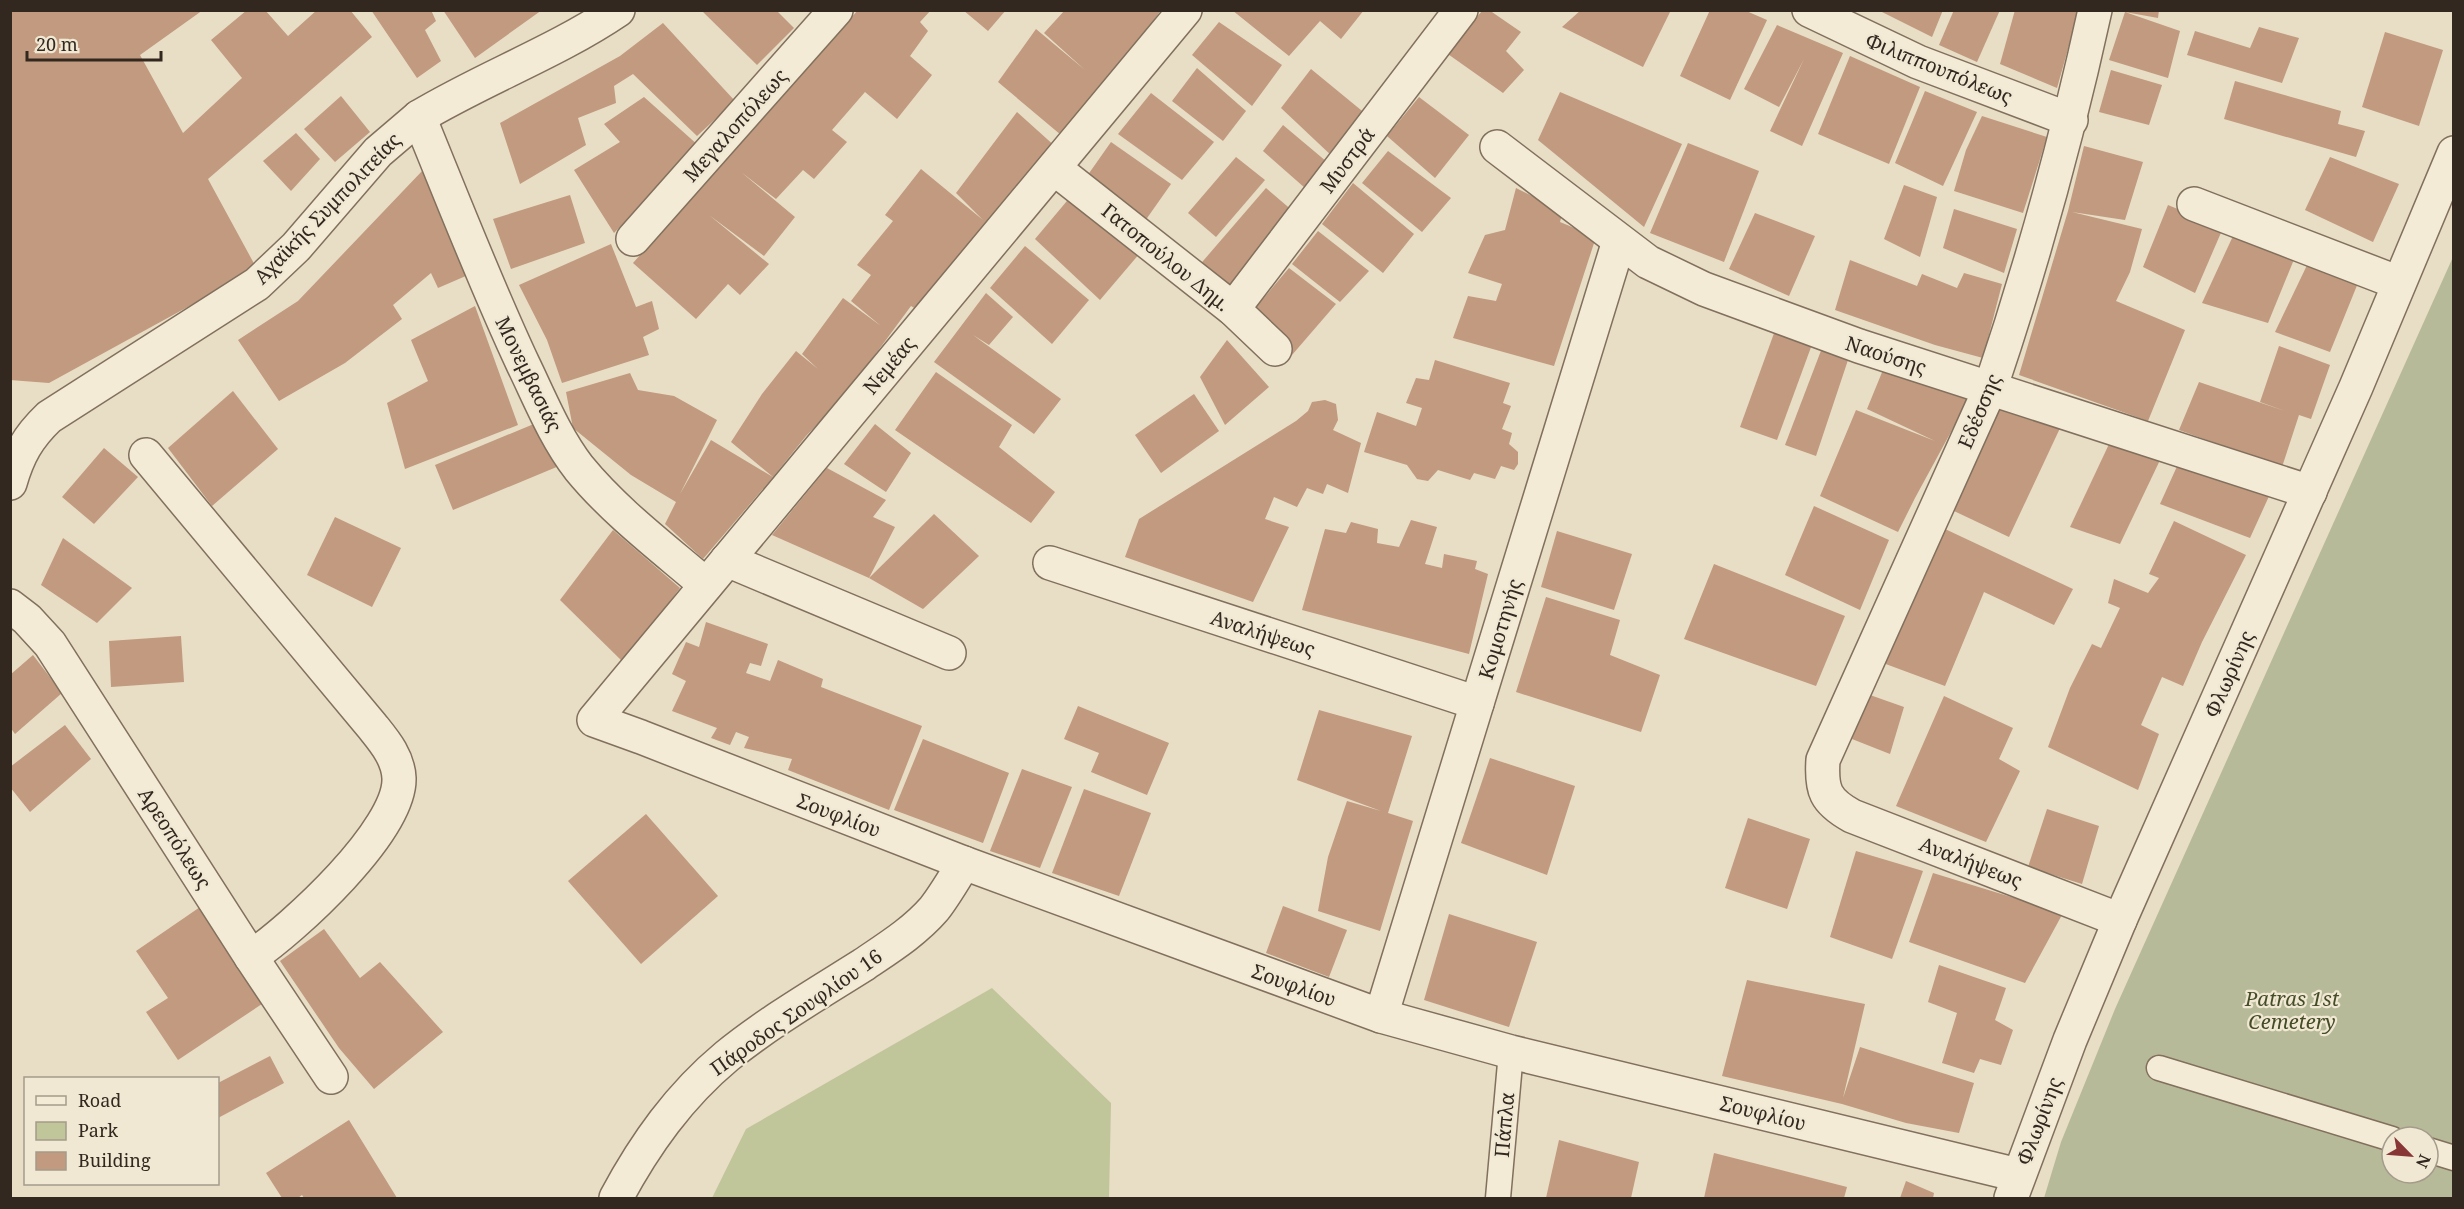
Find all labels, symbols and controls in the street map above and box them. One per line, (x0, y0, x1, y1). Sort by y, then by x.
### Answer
scale bar (27, 24, 160, 62)
street label: Φιλιππουπόλεως (1861, 26, 2017, 110)
text: 20 m (36, 32, 78, 56)
street label: Μεγαλοπόλεως (677, 63, 793, 187)
street label: Μυστρά (1314, 122, 1381, 198)
street label: Αχαϊκής Συμπολιτείας (248, 126, 406, 290)
street label: Γατοπούλου Δημ. (1096, 197, 1236, 317)
street label: Μονεμβασιάς (489, 312, 569, 436)
street label: Ναούσης (1842, 329, 1930, 381)
street label: Νεμέας (857, 330, 921, 400)
street label: Εδέσσης (1951, 369, 2007, 453)
street label: Κομοτηνής (1472, 575, 1528, 683)
street label: Αναλήψεως (1207, 603, 1319, 663)
street label: Φλωρίνης (2198, 626, 2260, 722)
street label: Αρεοπόλεως (132, 782, 218, 894)
street label: Σουφλίου (793, 787, 885, 843)
street label: Αναλήψεως (1916, 830, 2026, 894)
street label: Πάροδος Σουφλίου 16 (705, 942, 887, 1082)
street label: Σουφλίου (1248, 957, 1340, 1013)
park label: Patras 1st Cemetery (2244, 985, 2340, 1035)
street label: Φλωρίνης (2010, 1073, 2068, 1169)
legend (24, 1077, 219, 1185)
text: Road (78, 1088, 121, 1112)
street label: Σουφλίου (1717, 1089, 1809, 1137)
street label: Πάπλα (1488, 1091, 1520, 1158)
text: Park (78, 1118, 118, 1142)
north arrow (2380, 1125, 2440, 1185)
text: Building (78, 1148, 151, 1172)
text: N (2411, 1151, 2436, 1172)

